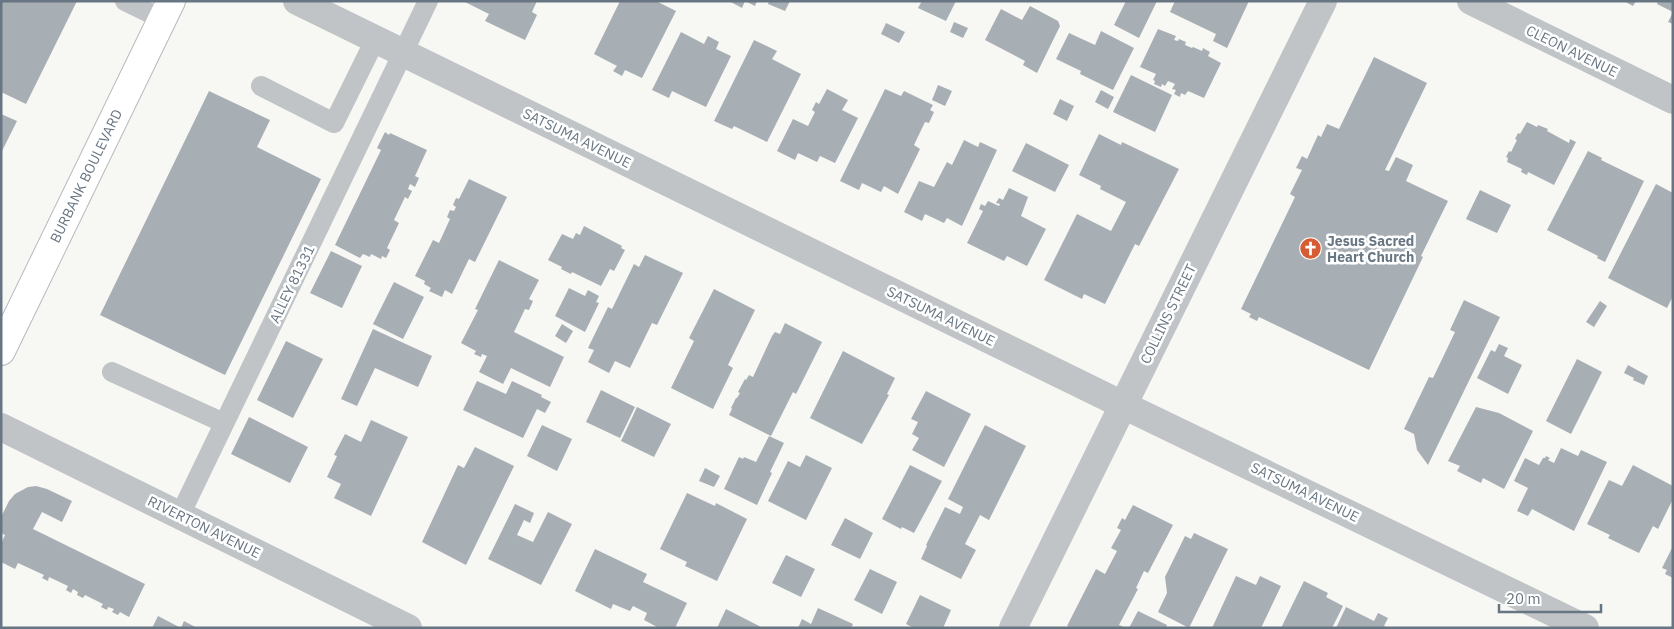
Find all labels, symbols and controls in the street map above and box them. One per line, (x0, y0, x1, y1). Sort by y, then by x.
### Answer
street label: CLEON AVENUE (1523, 21, 1621, 81)
street label: SATSUMA AVENUE (520, 104, 634, 172)
street label: BURBANK BOULEVARD (46, 106, 126, 246)
place label: Jesus Sacred Heart Church (1327, 232, 1414, 266)
church icon: Jesus Sacred Heart Church (1299, 237, 1323, 261)
street label: ALLEY 81331 (265, 242, 319, 326)
street label: COLLINS STREET (1136, 261, 1200, 367)
street label: SATSUMA AVENUE (884, 282, 998, 350)
street label: SATSUMA AVENUE (1248, 458, 1362, 526)
street label: RIVERTON AVENUE (145, 492, 263, 562)
scale bar (1499, 582, 1602, 614)
text: 20 m (1506, 589, 1541, 608)

